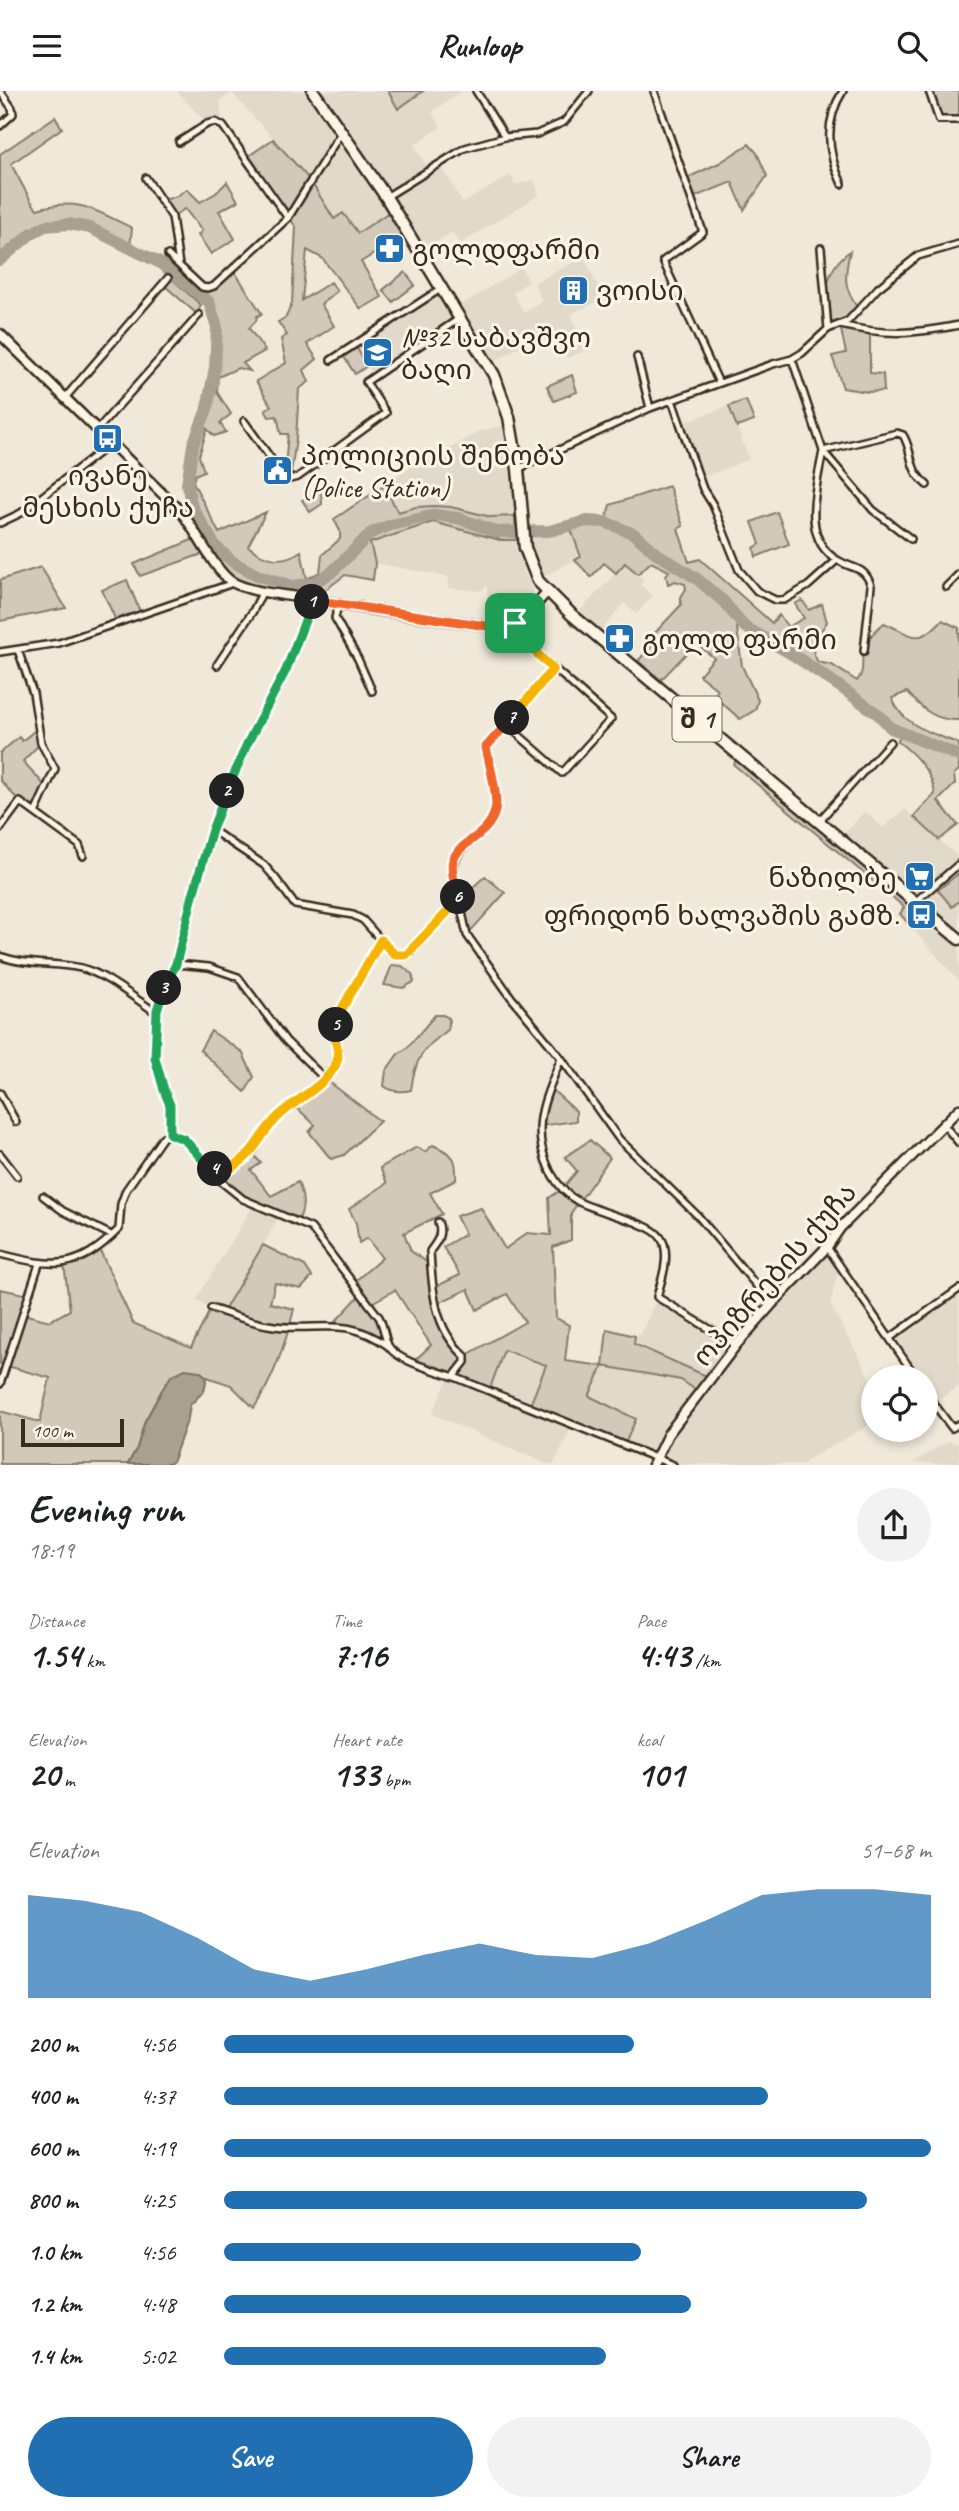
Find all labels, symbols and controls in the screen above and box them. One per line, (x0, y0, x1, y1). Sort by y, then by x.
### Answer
text: Runloop (438, 25, 521, 66)
icon: menu (28, 27, 66, 65)
icon: search (893, 27, 931, 65)
pharmacy icon: გოლდფარმი (372, 232, 406, 266)
place label: გოლდფარმი (412, 232, 600, 267)
building icon: ვოისი (556, 273, 590, 307)
place label: ვოისი (596, 273, 684, 308)
place label: №32 საბავშვო ბაღი (401, 320, 591, 387)
school or university icon: №32 საბავშვო ბაღი (361, 336, 395, 370)
bus stop icon: ივანე მესხის ქუჩა (91, 421, 125, 455)
place label: პოლიციის შენობა (Police Station) (301, 438, 565, 505)
public building icon: პოლიციის შენობა (Police Station) (261, 454, 295, 488)
place label: ივანე მესხის ქუჩა (22, 458, 194, 525)
pin: 1 (294, 585, 330, 619)
text: 1 (307, 589, 316, 613)
pin (485, 593, 545, 653)
icon: arrive (496, 604, 534, 642)
pharmacy icon: გოლდ ფარმი (602, 622, 636, 656)
place label: გოლდ ფარმი (642, 622, 837, 657)
road number: შ 1 (672, 697, 722, 741)
pin: 7 (494, 701, 530, 735)
text: 7 (507, 705, 516, 729)
pin: 2 (210, 773, 244, 809)
text: 2 (222, 778, 231, 802)
place label: ნაზილბე (768, 860, 897, 895)
supermarket icon: ნაზილბე (903, 860, 937, 894)
pin: 6 (440, 879, 476, 915)
text: 6 (453, 884, 462, 908)
place label: ფრიდონ ხალვაშის გამზ. (544, 898, 899, 933)
bus stop icon: ფრიდონ ხალვაშის გამზ. (905, 898, 939, 932)
pin: 3 (146, 971, 182, 1005)
text: 3 (159, 975, 168, 999)
pin: 5 (318, 1007, 354, 1042)
text: 5 (331, 1012, 340, 1036)
pin: 4 (198, 1151, 232, 1187)
text: 4 (210, 1156, 219, 1180)
street label: ოპიზრების ქუჩა (685, 1175, 864, 1374)
map controls (861, 1365, 938, 1442)
button: locate (861, 1365, 938, 1442)
scale bar (21, 1415, 124, 1447)
text: 100 m (32, 1419, 73, 1443)
text: Evening run (28, 1486, 184, 1533)
button: share (857, 1488, 931, 1562)
text: 18:19 (28, 1536, 74, 1565)
text: Distance (28, 1609, 85, 1633)
text: Time (332, 1609, 361, 1633)
text: Pace (637, 1609, 666, 1633)
text: 1.54 (28, 1633, 82, 1678)
text: 7:16 (332, 1633, 387, 1678)
text: 4:43 (637, 1633, 691, 1678)
text: km (82, 1649, 105, 1673)
text: /km (691, 1649, 720, 1673)
text: Elevation (28, 1728, 86, 1752)
text: Heart rate (332, 1728, 402, 1752)
text: kcal (637, 1728, 662, 1752)
text: 20 (28, 1752, 60, 1797)
text: 133 (332, 1752, 380, 1797)
text: 101 (637, 1752, 684, 1797)
text: m (60, 1768, 75, 1792)
text: bpm (380, 1768, 410, 1792)
text: Elevation (28, 1836, 99, 1865)
text: 51–68 m (861, 1836, 931, 1865)
text: 200 m (28, 2030, 78, 2059)
text: 4:56 (140, 2030, 176, 2059)
text: 400 m (28, 2082, 78, 2111)
text: 4:37 (140, 2082, 176, 2111)
text: 600 m (28, 2134, 78, 2163)
text: 4:19 (140, 2134, 176, 2163)
text: 800 m (28, 2186, 78, 2215)
text: 4:25 (140, 2186, 176, 2215)
text: 1.0 km (28, 2238, 82, 2267)
text: 4:56 (140, 2238, 176, 2267)
text: 1.2 km (28, 2290, 82, 2319)
text: 4:48 (140, 2290, 176, 2319)
text: 1.4 km (28, 2342, 82, 2371)
text: 5:02 (140, 2342, 176, 2371)
button: Save (28, 2417, 473, 2497)
button: Share (487, 2417, 931, 2497)

